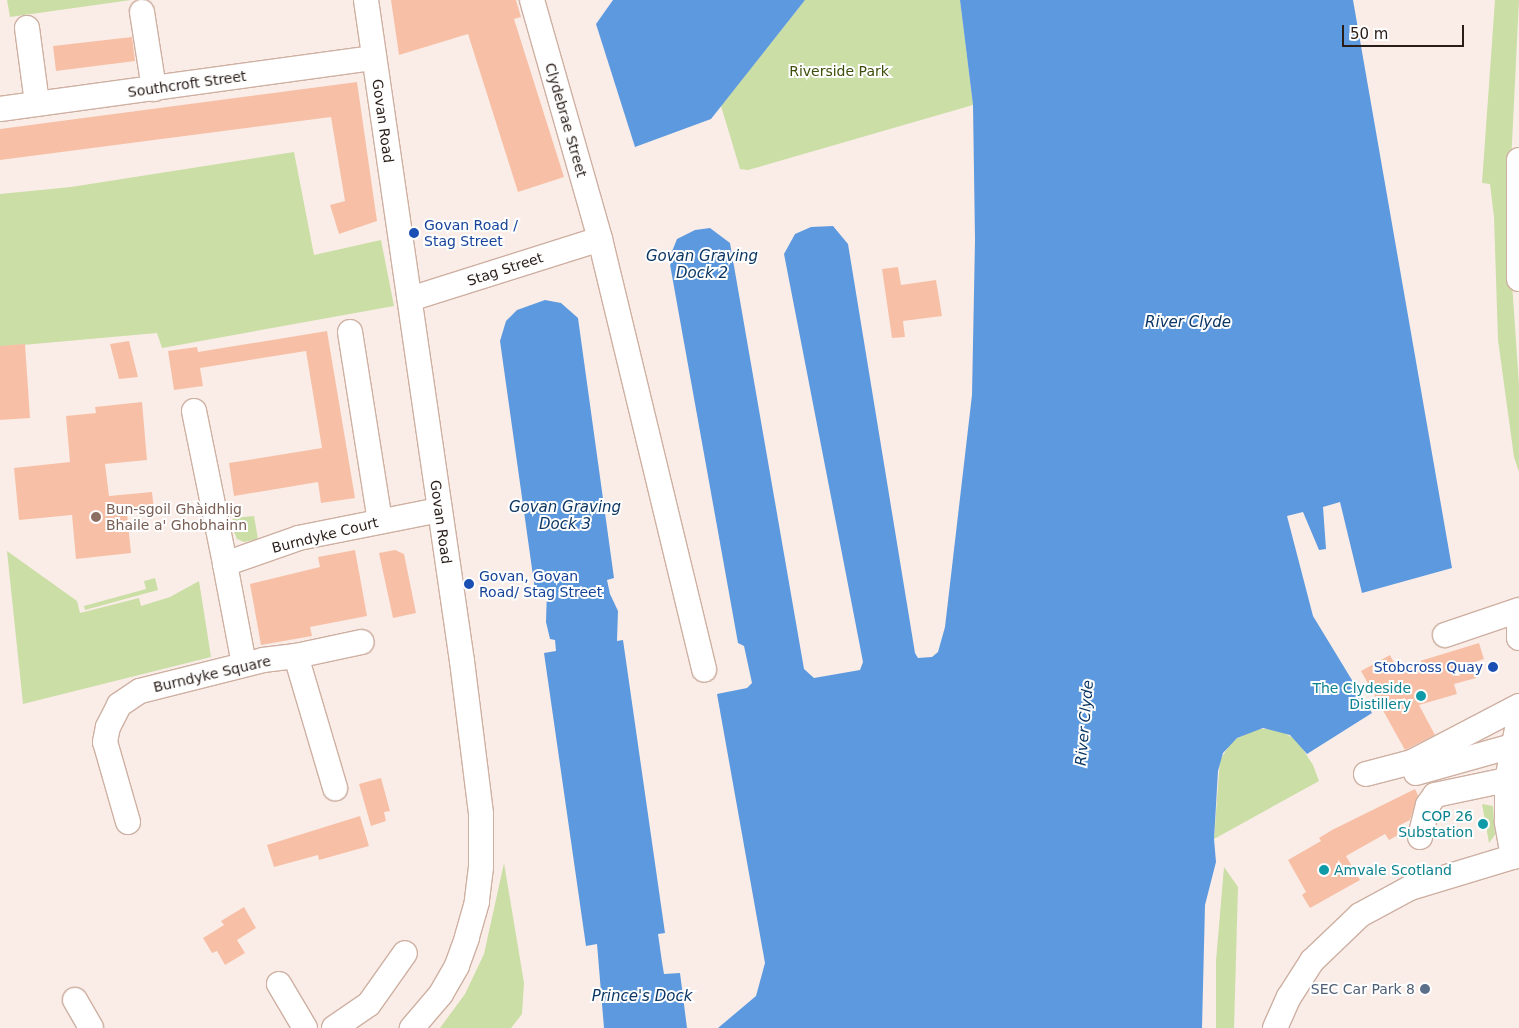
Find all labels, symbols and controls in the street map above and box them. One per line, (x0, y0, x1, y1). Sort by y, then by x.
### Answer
scale bar (1344, 15, 1466, 47)
text: 50 m (1350, 25, 1388, 43)
street label: Clydebrae Street (542, 61, 590, 179)
park label: Riverside Park (789, 63, 889, 79)
street label: Southcroft Street (127, 67, 247, 101)
street label: Govan Road (369, 78, 397, 164)
place label: Govan Road / Stag Street (424, 217, 518, 250)
marker: Govan Road / Stag Street (408, 227, 420, 239)
water label: Govan Graving Dock 2 (646, 247, 758, 282)
street label: Stag Street (465, 249, 545, 289)
water label: River Clyde (1145, 314, 1231, 332)
street label: Govan Road (427, 479, 455, 565)
water label: Govan Graving Dock 3 (509, 498, 621, 533)
place label: Bun-sgoil Ghàidhlig Bhaile a' Ghobhainn (106, 501, 247, 534)
marker: Bun-sgoil Ghàidhlig Bhaile a' Ghobhainn (90, 511, 102, 523)
street label: Burndyke Court (270, 514, 380, 556)
place label: Govan, Govan Road/ Stag Street (479, 568, 602, 600)
marker: Govan, Govan Road/ Stag Street (463, 578, 475, 590)
street label: Burndyke Square (152, 652, 272, 696)
place label: Stobcross Quay (1374, 659, 1483, 675)
marker: Stobcross Quay (1487, 661, 1499, 673)
water label: River Clyde (1072, 679, 1098, 767)
place label: The Clydeside Distillery (1312, 680, 1411, 712)
marker: The Clydeside Distillery (1415, 690, 1427, 702)
place label: COP 26 Substation (1398, 808, 1473, 840)
marker: COP 26 Substation (1477, 818, 1489, 830)
place label: Amvale Scotland (1334, 862, 1452, 878)
marker: Amvale Scotland (1318, 864, 1330, 876)
place label: SEC Car Park 8 (1311, 981, 1415, 997)
marker: SEC Car Park 8 (1419, 983, 1431, 995)
water label: Prince's Dock (592, 988, 692, 1006)

